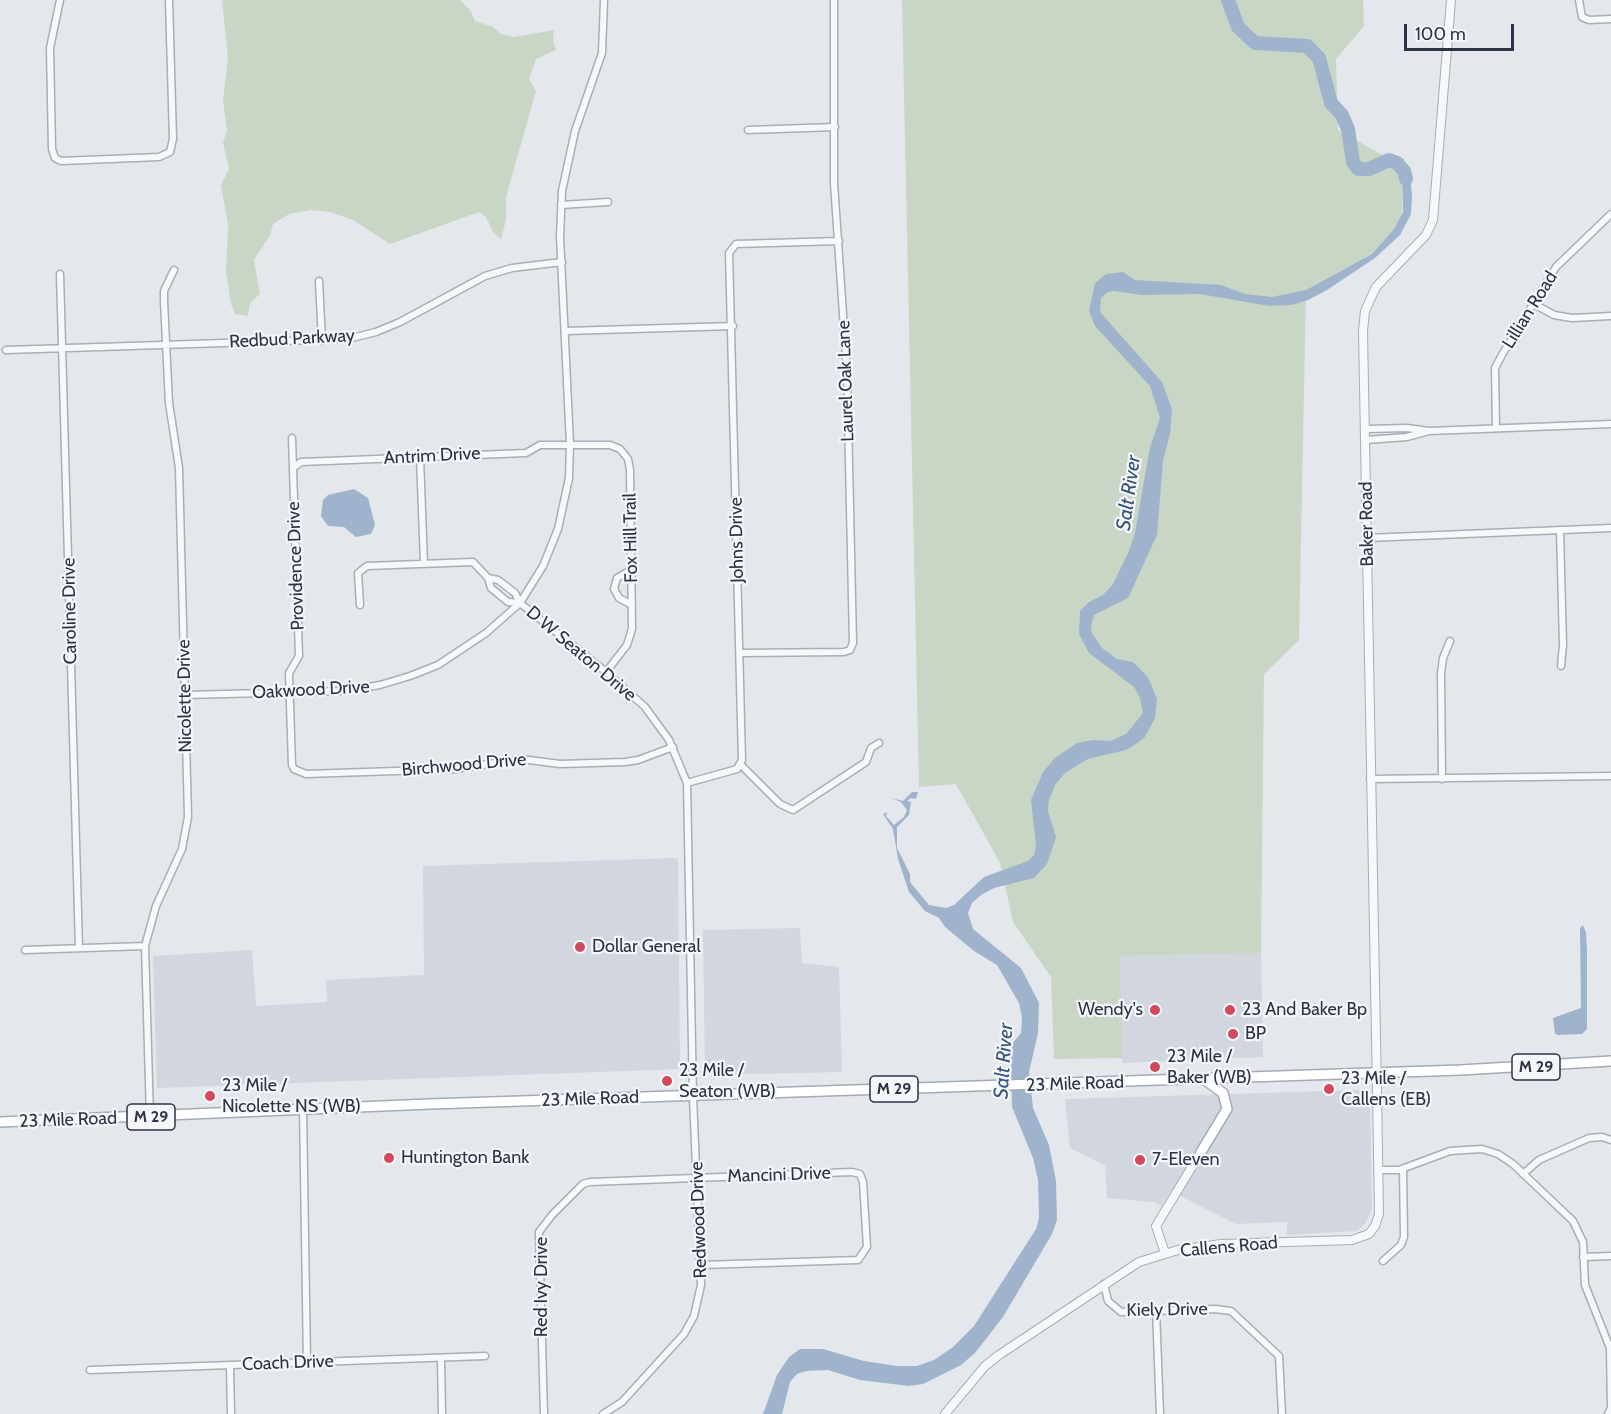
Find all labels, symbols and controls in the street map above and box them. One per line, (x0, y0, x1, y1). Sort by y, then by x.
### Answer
scale bar (1407, 12, 1516, 50)
text: 100 m (1415, 23, 1466, 45)
street label: Lillian Road (1498, 267, 1562, 353)
street label: Laurel Oak Lane (833, 320, 859, 442)
street label: Redbud Parkway (229, 325, 355, 353)
street label: Antrim Drive (383, 443, 481, 469)
water label: Salt River (1112, 454, 1146, 532)
street label: Baker Road (1355, 481, 1379, 567)
street label: Fox Hill Trail (619, 493, 643, 583)
street label: Johns Drive (725, 497, 749, 583)
street label: Providence Drive (283, 501, 309, 631)
street label: Caroline Drive (58, 557, 82, 665)
street label: D W Seaton Drive (522, 602, 640, 706)
street label: Nicolette Drive (173, 639, 197, 753)
street label: Oakwood Drive (252, 676, 370, 704)
street label: Birchwood Drive (401, 749, 527, 781)
place label: Dollar General (592, 936, 701, 958)
marker: Dollar General (573, 940, 587, 954)
place label: Wendy's (1078, 999, 1143, 1021)
place label: 23 And Baker Bp (1242, 999, 1367, 1021)
marker: Wendy's (1148, 1003, 1162, 1017)
marker: 23 And Baker Bp (1223, 1003, 1237, 1017)
water label: Salt River (989, 1022, 1019, 1100)
place label: BP (1245, 1023, 1266, 1045)
marker: BP (1226, 1027, 1240, 1041)
place label: 23 Mile / Baker (WB) (1167, 1046, 1252, 1088)
road number: M 29 (1512, 1054, 1560, 1080)
place label: 23 Mile / Seaton (WB) (679, 1060, 776, 1102)
marker: 23 Mile / Baker (WB) (1148, 1060, 1162, 1074)
place label: 23 Mile / Callens (EB) (1341, 1068, 1431, 1110)
street label: 23 Mile Road (1026, 1071, 1124, 1097)
marker: 23 Mile / Seaton (WB) (660, 1074, 674, 1088)
place label: 23 Mile / Nicolette NS (WB) (222, 1075, 361, 1118)
road number: M 29 (870, 1076, 918, 1102)
marker: 23 Mile / Callens (EB) (1322, 1082, 1336, 1096)
street label: 23 Mile Road (541, 1086, 639, 1112)
marker: 23 Mile / Nicolette NS (WB) (203, 1089, 217, 1103)
road number: M 29 (127, 1104, 175, 1130)
street label: 23 Mile Road (19, 1107, 117, 1133)
place label: Huntington Bank (401, 1147, 529, 1169)
place label: 7-Eleven (1152, 1149, 1220, 1171)
marker: Huntington Bank (382, 1151, 396, 1165)
marker: 7-Eleven (1133, 1153, 1147, 1167)
street label: Redwood Drive (686, 1161, 712, 1279)
street label: Mancini Drive (727, 1162, 831, 1188)
street label: Callens Road (1179, 1232, 1279, 1262)
street label: Red Ivy Drive (531, 1237, 553, 1337)
street label: Kiely Drive (1126, 1298, 1208, 1322)
street label: Coach Drive (242, 1351, 334, 1375)

